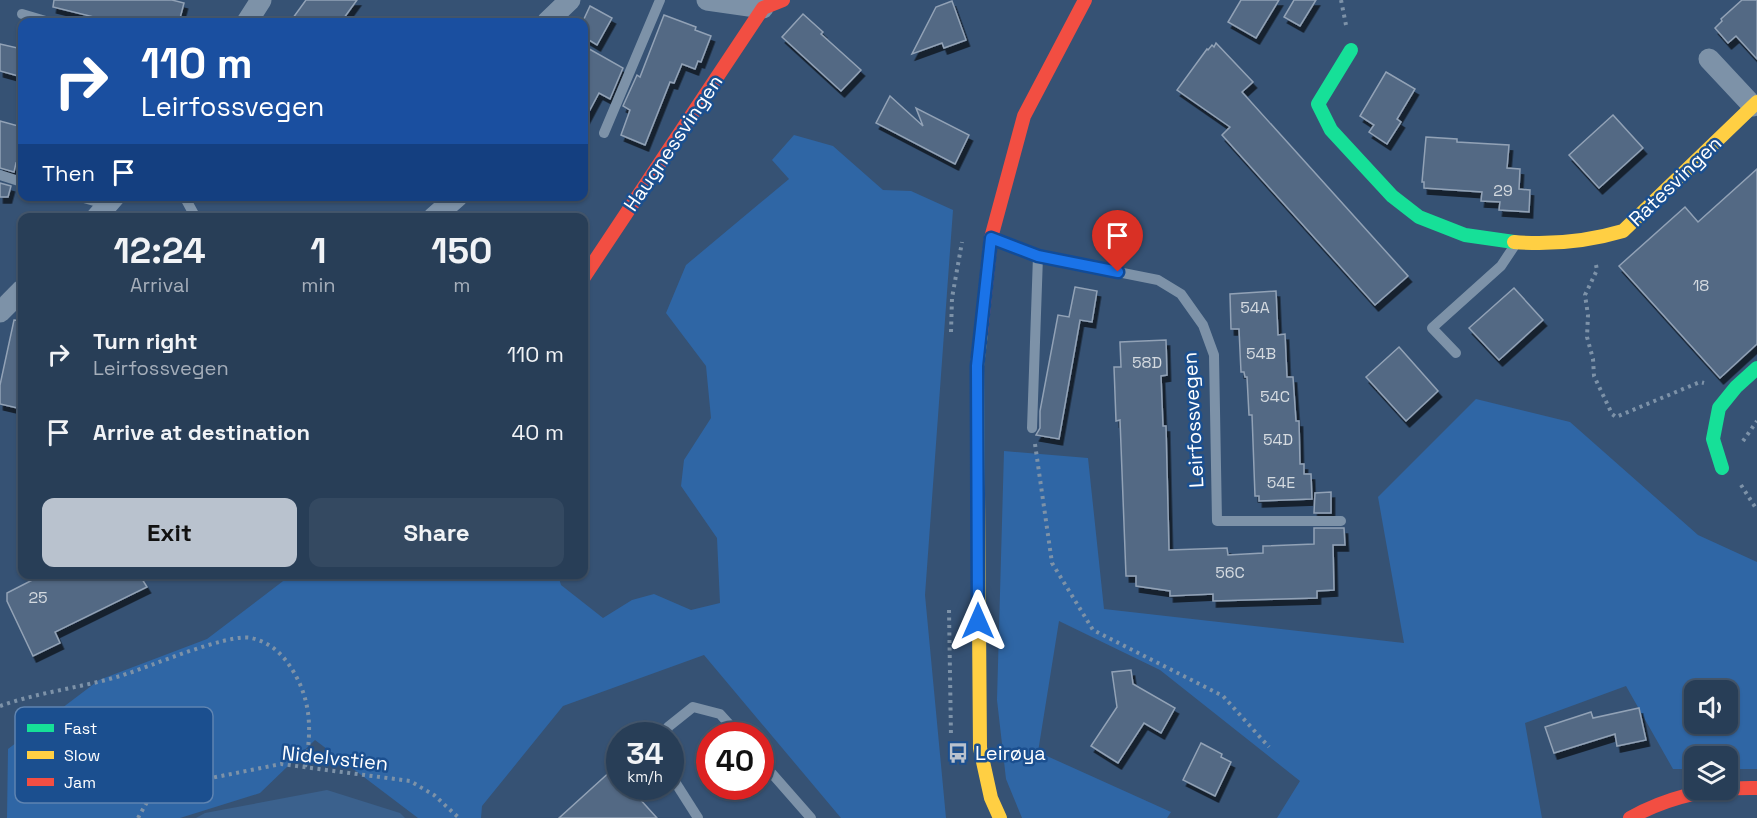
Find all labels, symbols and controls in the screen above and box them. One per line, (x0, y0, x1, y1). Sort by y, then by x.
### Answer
text: 110 m (141, 37, 253, 90)
icon: right (42, 42, 120, 120)
street label: Haugnessvingen (618, 70, 728, 216)
text: Leirfossvegen (141, 89, 324, 124)
street label: Ratesvingen (1623, 130, 1727, 232)
icon: arrive (107, 156, 140, 189)
text: Then (42, 159, 95, 187)
house number: 29 (1493, 180, 1513, 201)
pin (1092, 210, 1143, 272)
icon: arrive (1101, 219, 1134, 252)
text: 12:24 (114, 228, 206, 274)
text: 1 (310, 228, 327, 274)
text: 150 (431, 228, 492, 274)
text: Arrival (130, 272, 189, 298)
text: min (301, 272, 336, 298)
text: m (453, 272, 470, 298)
house number: 18 (1693, 275, 1709, 296)
house number: 54A (1240, 297, 1270, 318)
text: Turn right (93, 327, 198, 355)
icon: right (42, 338, 75, 371)
text: 110 m (507, 340, 564, 368)
house number: 54B (1246, 343, 1276, 364)
house number: 58D (1132, 352, 1162, 373)
street label: Leirfossvegen (1176, 352, 1210, 488)
text: Leirfossvegen (93, 355, 229, 381)
house number: 54C (1260, 386, 1290, 407)
icon: arrive (42, 416, 75, 449)
text: Arrive at destination (93, 418, 310, 446)
text: 40 m (512, 418, 564, 446)
house number: 54D (1263, 429, 1293, 450)
house number: 54E (1267, 472, 1295, 493)
button: Exit (42, 498, 297, 567)
button: Share (309, 498, 564, 567)
house number: 56C (1215, 562, 1245, 583)
house number: 25 (28, 587, 48, 608)
position arrow (946, 589, 1010, 653)
map controls (1684, 680, 1738, 800)
button: sound (1684, 680, 1738, 734)
legend (15, 707, 213, 803)
text: Fast (64, 718, 97, 739)
speed limit sign: 40 (696, 722, 774, 800)
text: 34 (626, 734, 664, 773)
street label: Nidelvstien (281, 739, 389, 777)
place label: Leirøya (975, 740, 1046, 766)
bus stop icon: Leirøya (946, 741, 970, 765)
text: Slow (64, 745, 100, 766)
button: layers (1684, 746, 1738, 800)
text: km/h (627, 767, 663, 786)
text: Jam (64, 772, 96, 793)

